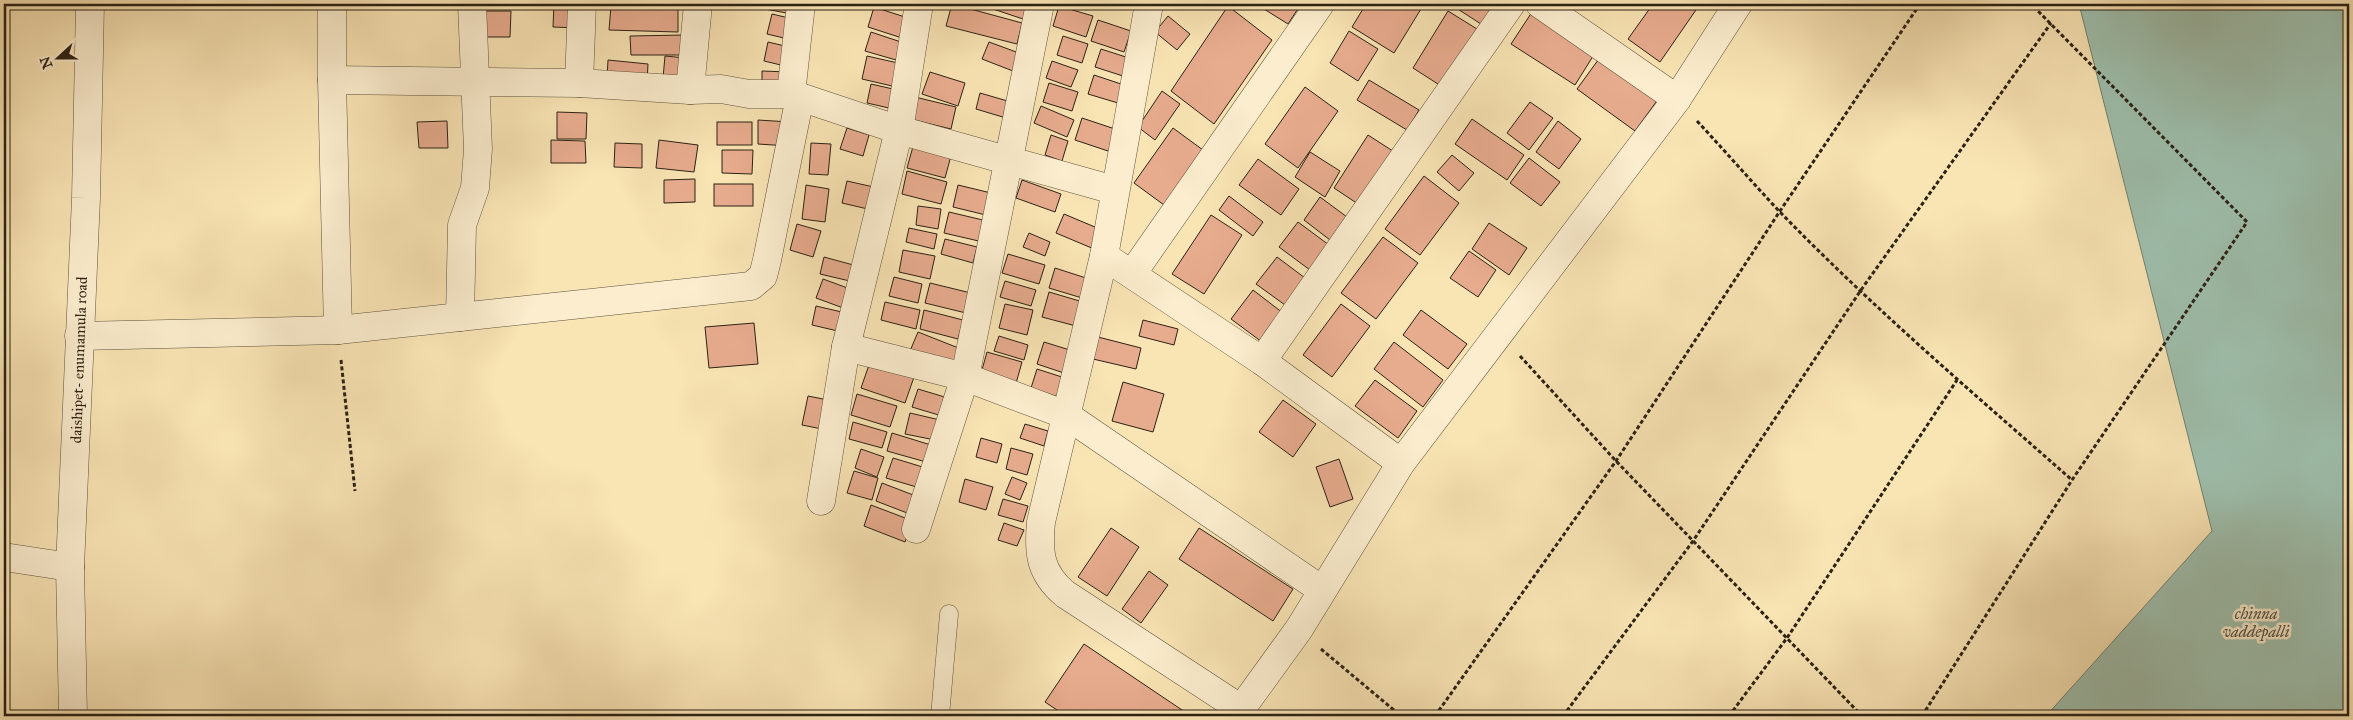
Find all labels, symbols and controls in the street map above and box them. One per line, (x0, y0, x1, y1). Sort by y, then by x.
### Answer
north arrow (32, 32, 82, 82)
text: N (36, 54, 56, 71)
street label: daishipet- enumamula road (67, 276, 91, 444)
water label: chinna vaddepalli (2223, 604, 2290, 642)

